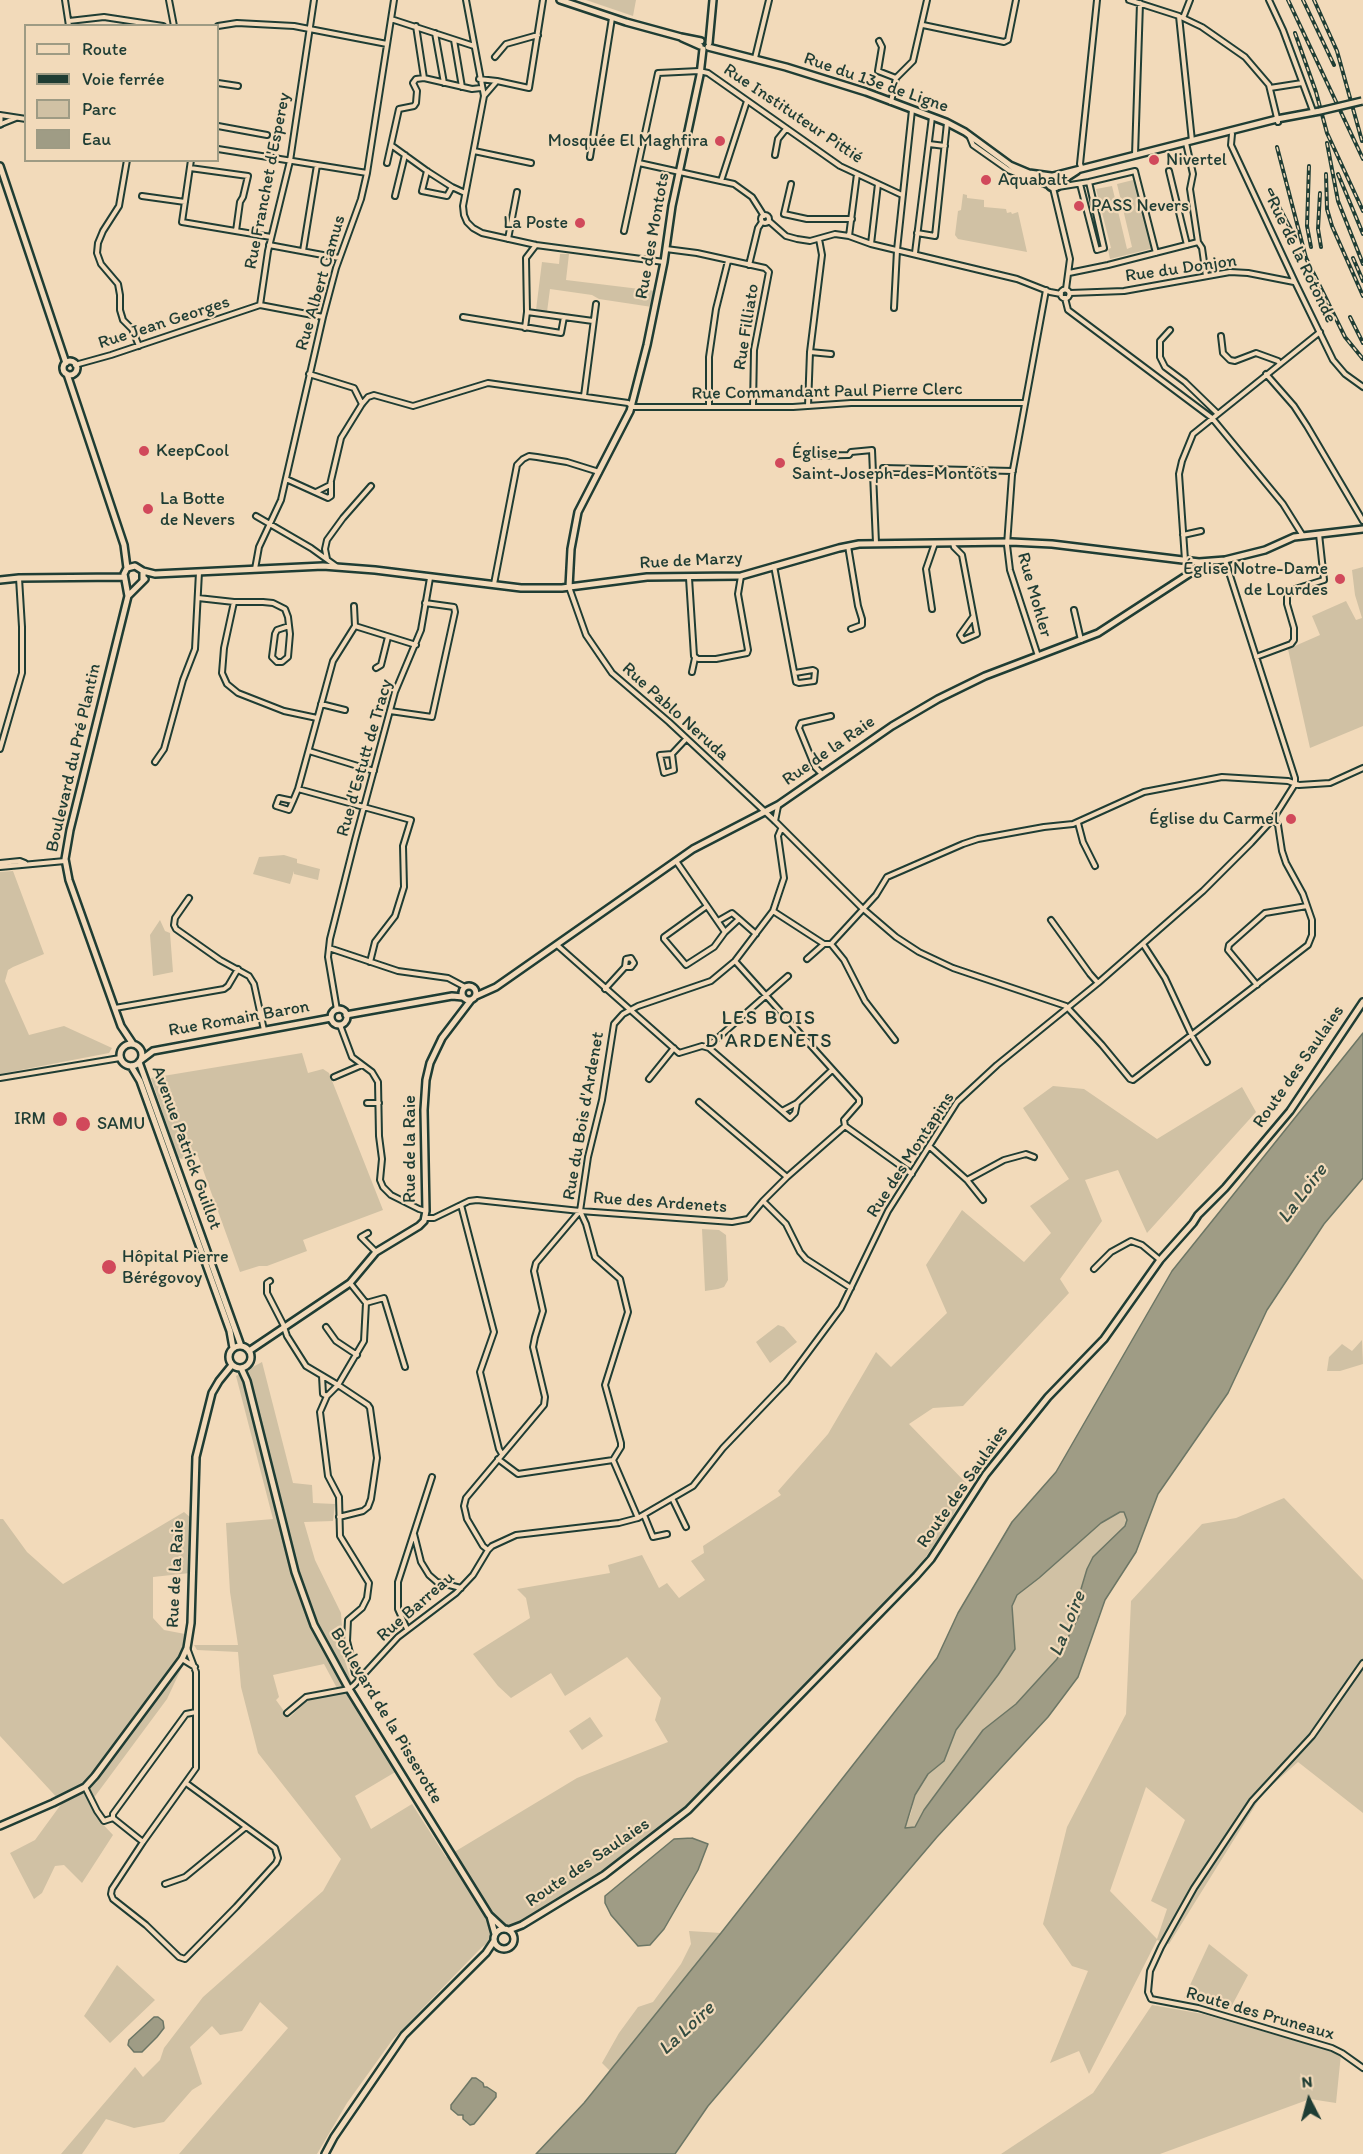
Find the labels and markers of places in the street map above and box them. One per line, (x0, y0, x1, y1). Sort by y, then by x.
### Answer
place label: Mosquée El Maghfira (548, 130, 708, 152)
marker: Mosquée El Maghfira (713, 134, 727, 148)
place label: Nivertel (1166, 149, 1227, 171)
marker: Nivertel (1147, 153, 1161, 167)
place label: Aquabalt (998, 169, 1068, 191)
marker: Aquabalt (979, 173, 993, 187)
place label: PASS Nevers (1091, 195, 1189, 217)
marker: PASS Nevers (1072, 199, 1086, 213)
place label: La Poste (503, 212, 568, 234)
marker: La Poste (573, 216, 587, 230)
place label: KeepCool (156, 440, 229, 462)
place label: Église Saint-Joseph-des-Montôts (792, 442, 997, 484)
marker: KeepCool (137, 444, 151, 458)
marker: Église Saint-Joseph-des-Montôts (773, 456, 787, 470)
place label: La Botte de Nevers (160, 488, 235, 530)
marker: La Botte de Nevers (141, 502, 155, 516)
place label: Église Notre-Dame de Lourdes (1183, 558, 1328, 600)
marker: Église Notre-Dame de Lourdes (1333, 572, 1347, 586)
place label: Église du Carmel (1149, 808, 1279, 830)
marker: Église du Carmel (1284, 812, 1298, 826)
place label: IRM (14, 1108, 46, 1130)
marker: IRM (51, 1110, 69, 1128)
place label: SAMU (97, 1113, 145, 1135)
marker: SAMU (74, 1115, 92, 1133)
place label: Hôpital Pierre Bérégovoy (122, 1246, 229, 1288)
marker: Hôpital Pierre Bérégovoy (100, 1258, 118, 1276)

